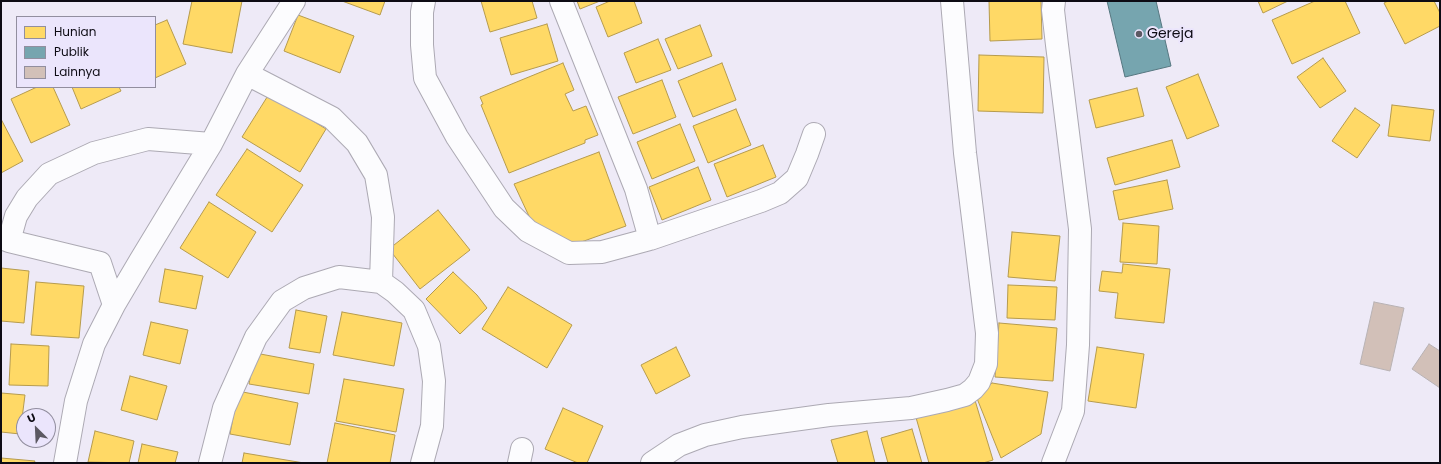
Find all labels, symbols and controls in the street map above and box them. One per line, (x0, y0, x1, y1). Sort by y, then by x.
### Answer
legend (16, 16, 156, 88)
text: Hunian (54, 23, 96, 40)
place label: Gereja (1147, 26, 1193, 42)
marker: Gereja (1134, 29, 1144, 39)
text: Publik (54, 43, 89, 60)
text: Lainnya (54, 63, 100, 80)
north arrow (16, 408, 56, 448)
text: U (25, 409, 38, 427)

